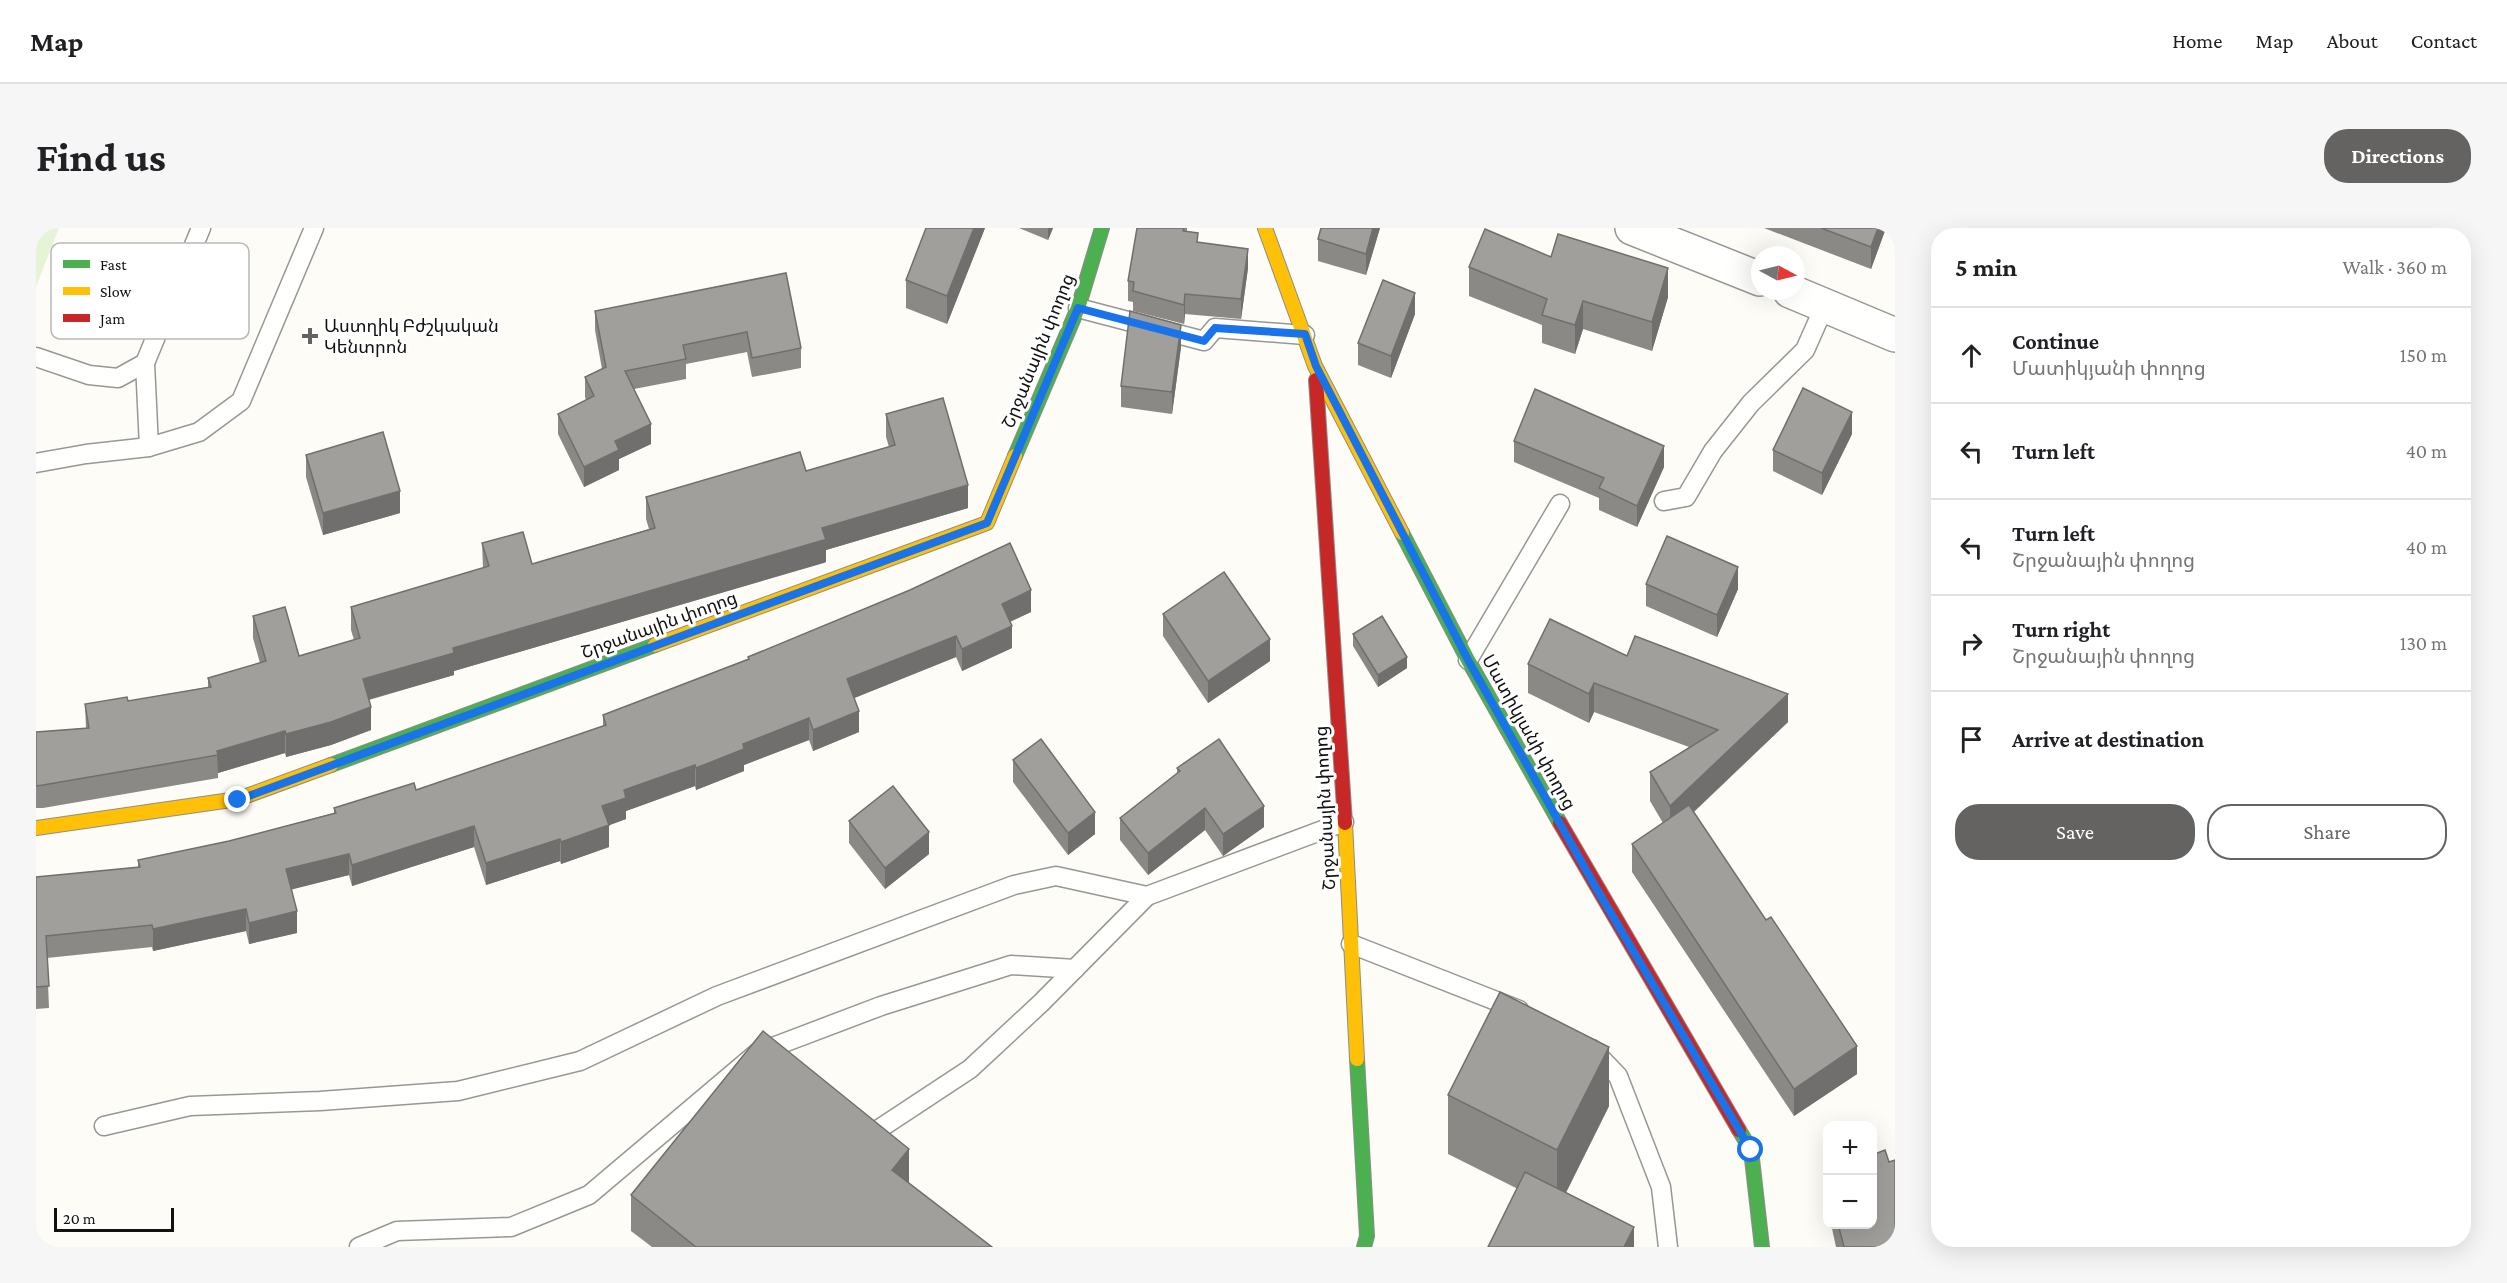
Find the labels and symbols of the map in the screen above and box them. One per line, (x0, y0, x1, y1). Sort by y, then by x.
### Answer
legend (51, 243, 249, 339)
north arrow (1751, 246, 1805, 300)
text: Fast (100, 256, 127, 273)
street label: Շրջանային փողոց (998, 271, 1078, 431)
text: Slow (100, 283, 132, 300)
text: Jam (98, 310, 125, 328)
place label: Աստղիկ Բժշկական Կենտրոն (324, 316, 499, 357)
marker: Աստղիկ Բժշկական Կենտրոն (301, 327, 319, 345)
street label: Շրջանային փողոց (578, 587, 740, 663)
street label: Մատիկյանի փողոց (1478, 651, 1580, 813)
street label: Շրջանային փողոց (1311, 725, 1339, 891)
route end (224, 786, 250, 812)
route start (1737, 1136, 1763, 1162)
scale bar (54, 1205, 174, 1232)

